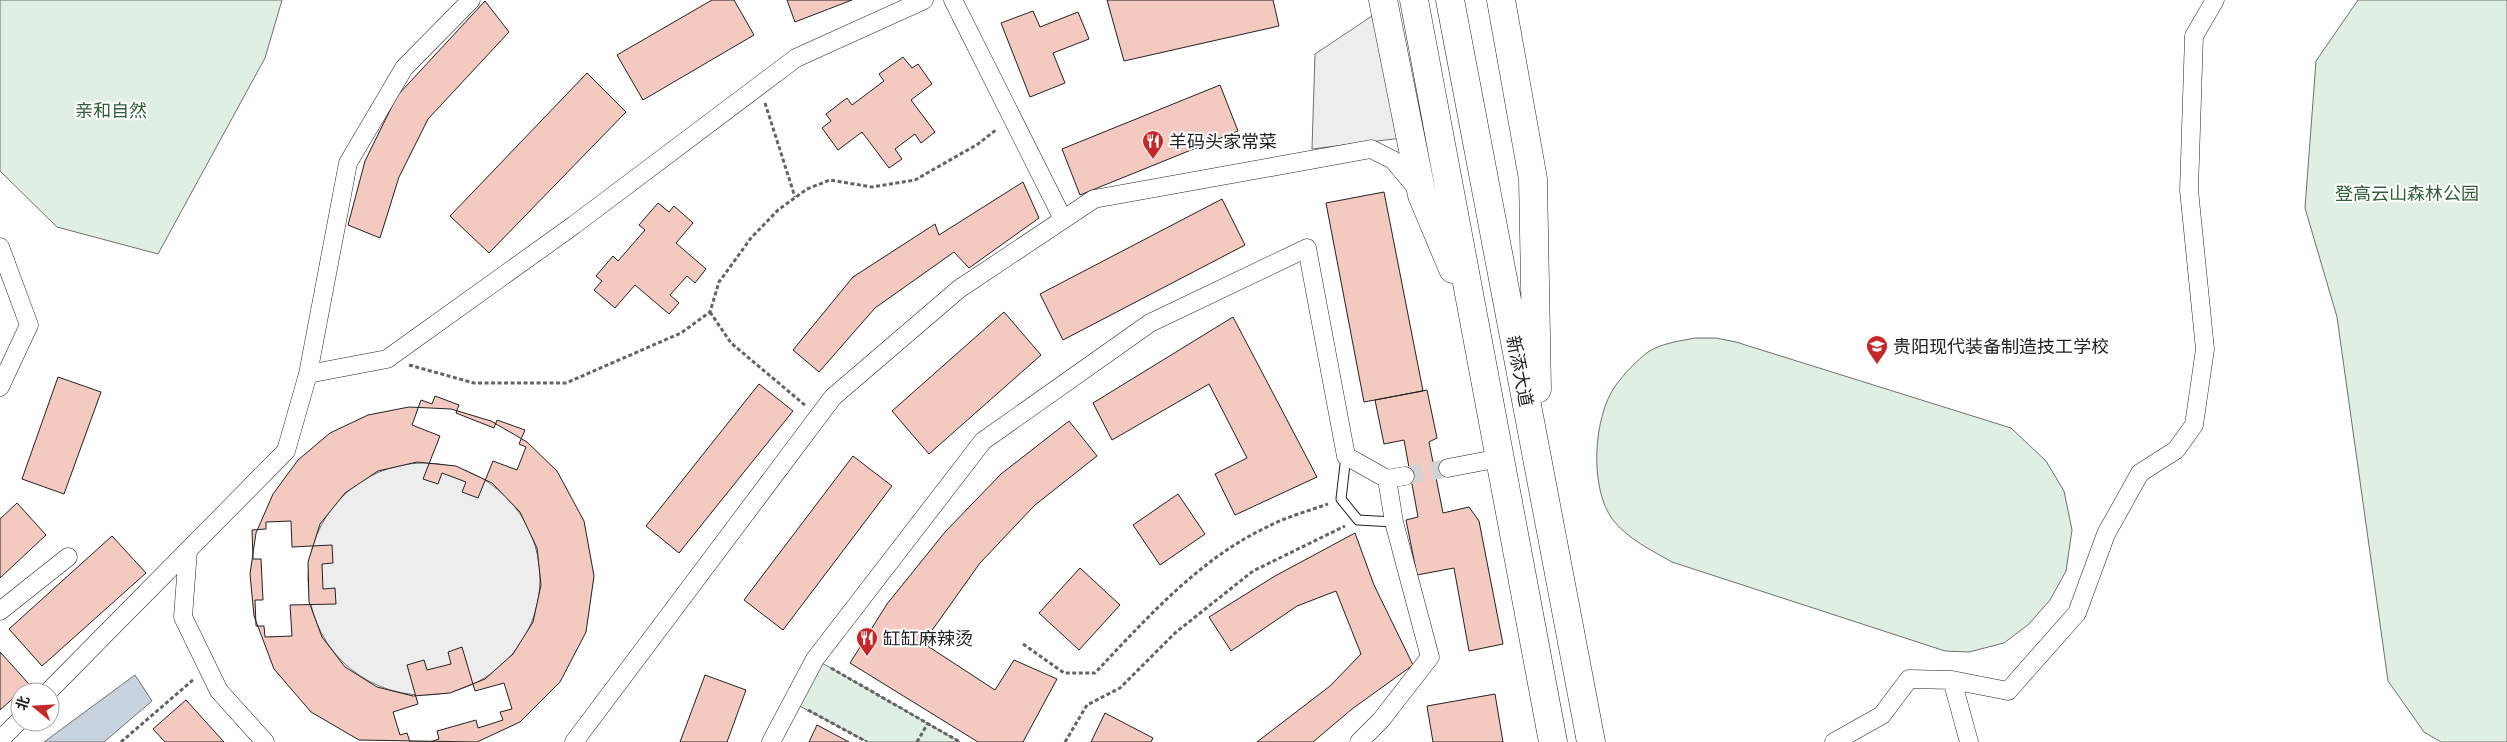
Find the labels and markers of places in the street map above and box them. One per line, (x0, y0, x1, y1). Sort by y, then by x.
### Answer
restaurant icon: 羊码头家常菜 (1141, 129, 1165, 160)
place label: 羊码头家常菜 (1169, 130, 1277, 153)
school or university icon: 贵阳现代装备制造技工学校 (1865, 334, 1889, 365)
place label: 贵阳现代装备制造技工学校 (1893, 335, 2109, 358)
restaurant icon: 缸缸麻辣烫 (855, 626, 879, 657)
place label: 缸缸麻辣烫 (883, 627, 973, 650)

